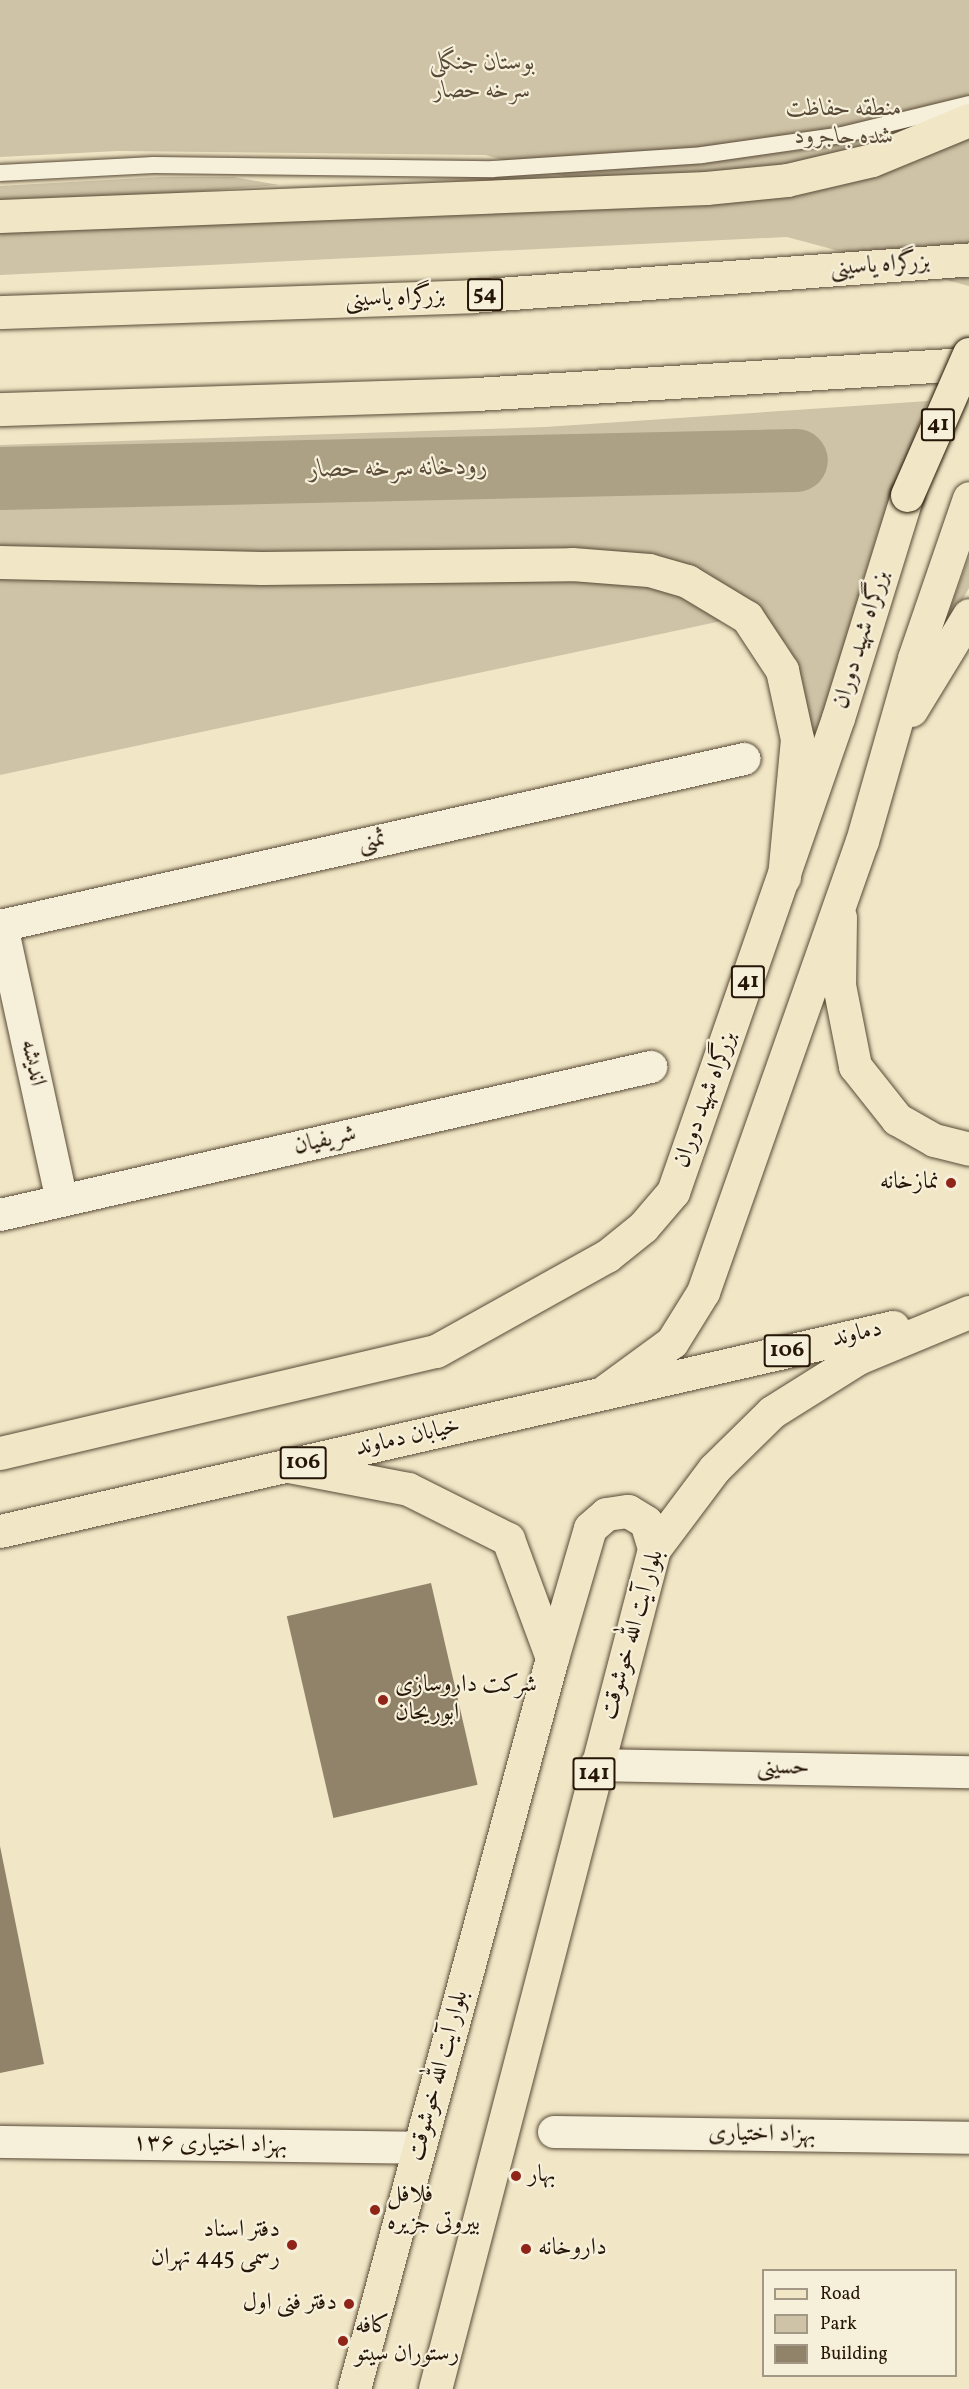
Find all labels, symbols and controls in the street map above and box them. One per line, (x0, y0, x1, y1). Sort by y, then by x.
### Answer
park label: بوستان جنگلی سرخه حصار (429, 50, 535, 106)
park label: منطقه حفاظت شده جاجرود (786, 96, 902, 152)
street label: بزرگراه یاسینی (829, 248, 931, 284)
road number: 54 (467, 276, 503, 314)
street label: بزرگراه یاسینی (344, 283, 446, 315)
road number: 41 (920, 406, 956, 444)
water label: رودخانه سرخه حصار (308, 452, 488, 486)
street label: بزرگراه شهید دوران (827, 567, 897, 713)
street label: ثمنی (355, 825, 389, 859)
road number: 41 (730, 963, 766, 1001)
street label: بزرگراه شهید دوران (668, 1028, 744, 1172)
street label: اندیشه (13, 1037, 51, 1089)
street label: شریفیان (291, 1120, 359, 1162)
place label: نمازخانه (880, 1169, 939, 1197)
marker: نمازخانه (944, 1176, 958, 1190)
street label: دماوند (829, 1315, 885, 1355)
road number: 106 (763, 1332, 811, 1370)
street label: خیابان دماوند (353, 1412, 463, 1464)
road number: 106 (279, 1444, 327, 1482)
street label: بلوار آیت الله خوشوقت (595, 1547, 671, 1723)
place label: شرکت داروسازی ابوریحان (395, 1672, 537, 1728)
marker: شرکت داروسازی ابوریحان (376, 1693, 390, 1707)
street label: حسینی (756, 1753, 810, 1783)
road number: 141 (572, 1755, 616, 1793)
street label: بلوار آیت الله خوشوقت (402, 1988, 476, 2164)
street label: بهزاد اختیاری (708, 2120, 816, 2150)
street label: بهزاد اختیاری ۱۳۶ (132, 2129, 288, 2161)
place label: بهار (528, 2162, 556, 2190)
marker: بهار (509, 2169, 523, 2183)
place label: فلافل بیروتی جزیره (387, 2182, 480, 2238)
marker: فلافل بیروتی جزیره (368, 2203, 382, 2217)
place label: دفتر اسناد رسمی 445 تهران (151, 2217, 280, 2273)
place label: داروخانه (538, 2235, 607, 2263)
marker: دفتر اسناد رسمی 445 تهران (285, 2238, 299, 2252)
marker: داروخانه (519, 2242, 533, 2256)
legend (762, 2269, 957, 2377)
text: Road (820, 2282, 861, 2307)
place label: دفتر فنی اول (243, 2290, 337, 2318)
marker: دفتر فنی اول (342, 2297, 356, 2311)
text: Park (820, 2312, 857, 2337)
place label: کافه رستوران سیتو (355, 2313, 459, 2369)
marker: کافه رستوران سیتو (336, 2334, 350, 2348)
text: Building (820, 2342, 888, 2367)

